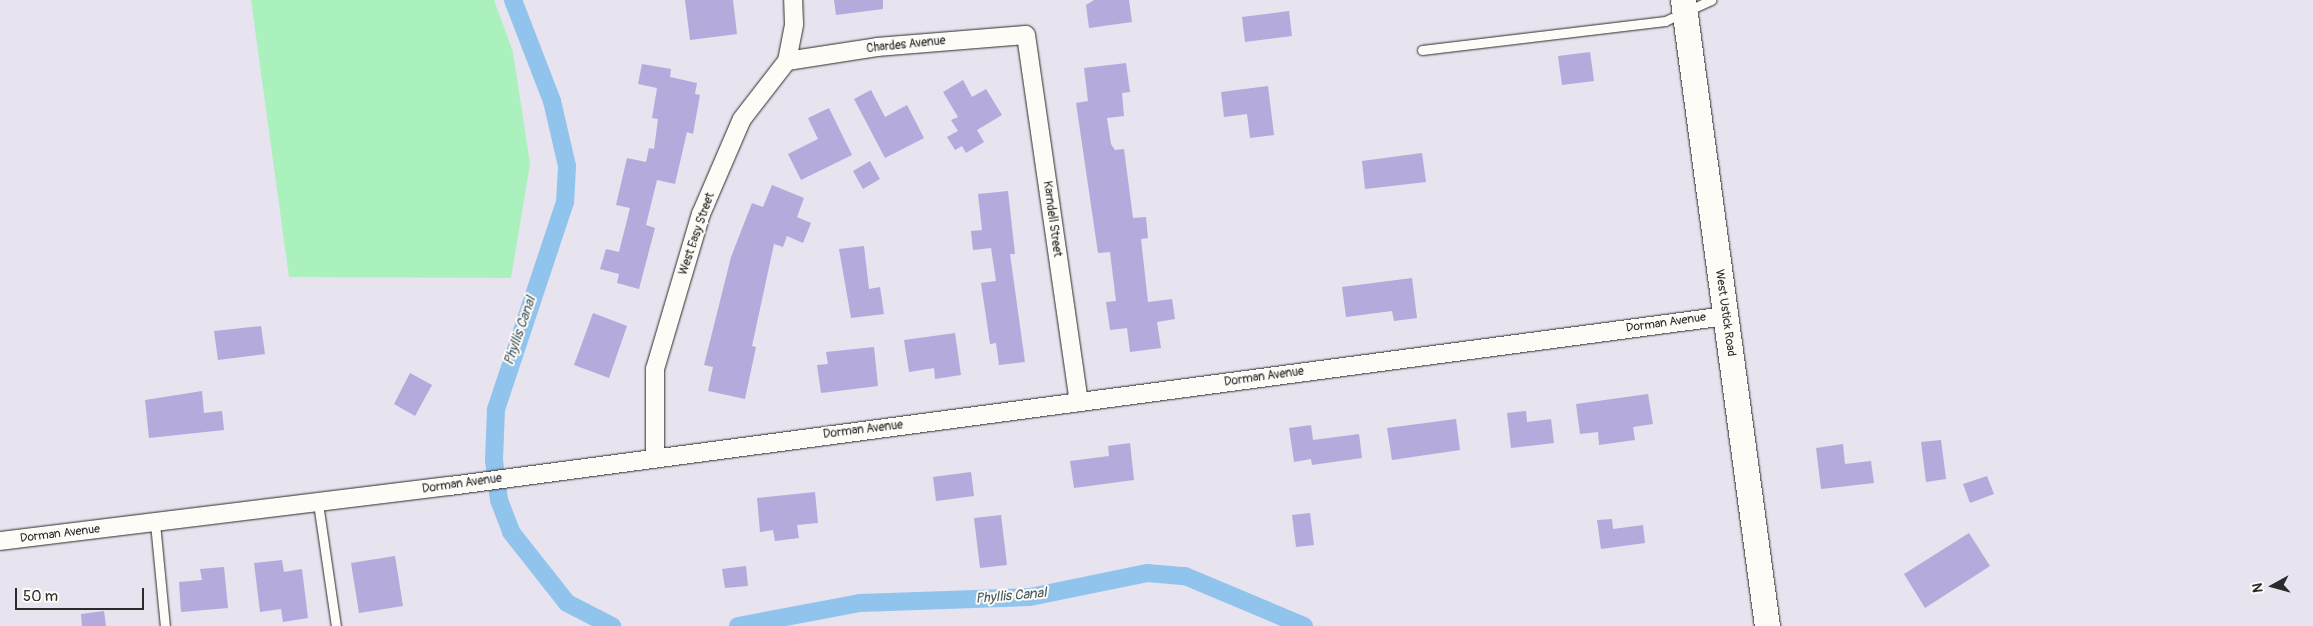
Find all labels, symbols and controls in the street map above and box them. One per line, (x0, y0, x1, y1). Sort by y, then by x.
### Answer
street label: Chardes Avenue (866, 34, 946, 56)
street label: Karndell Street (1040, 180, 1064, 258)
street label: West Easy Street (676, 191, 718, 277)
street label: West Ustick Road (1712, 269, 1738, 357)
water label: Phyllis Canal (500, 295, 540, 367)
street label: Dorman Avenue (1625, 310, 1707, 336)
street label: Dorman Avenue (1223, 364, 1305, 390)
street label: Dorman Avenue (822, 418, 904, 442)
street label: Dorman Avenue (421, 471, 503, 497)
street label: Dorman Avenue (19, 522, 101, 546)
north arrow (2248, 561, 2298, 611)
scale bar (18, 578, 146, 610)
text: N (2249, 582, 2267, 594)
water label: Phyllis Canal (975, 585, 1047, 607)
text: 50 m (23, 587, 58, 606)

